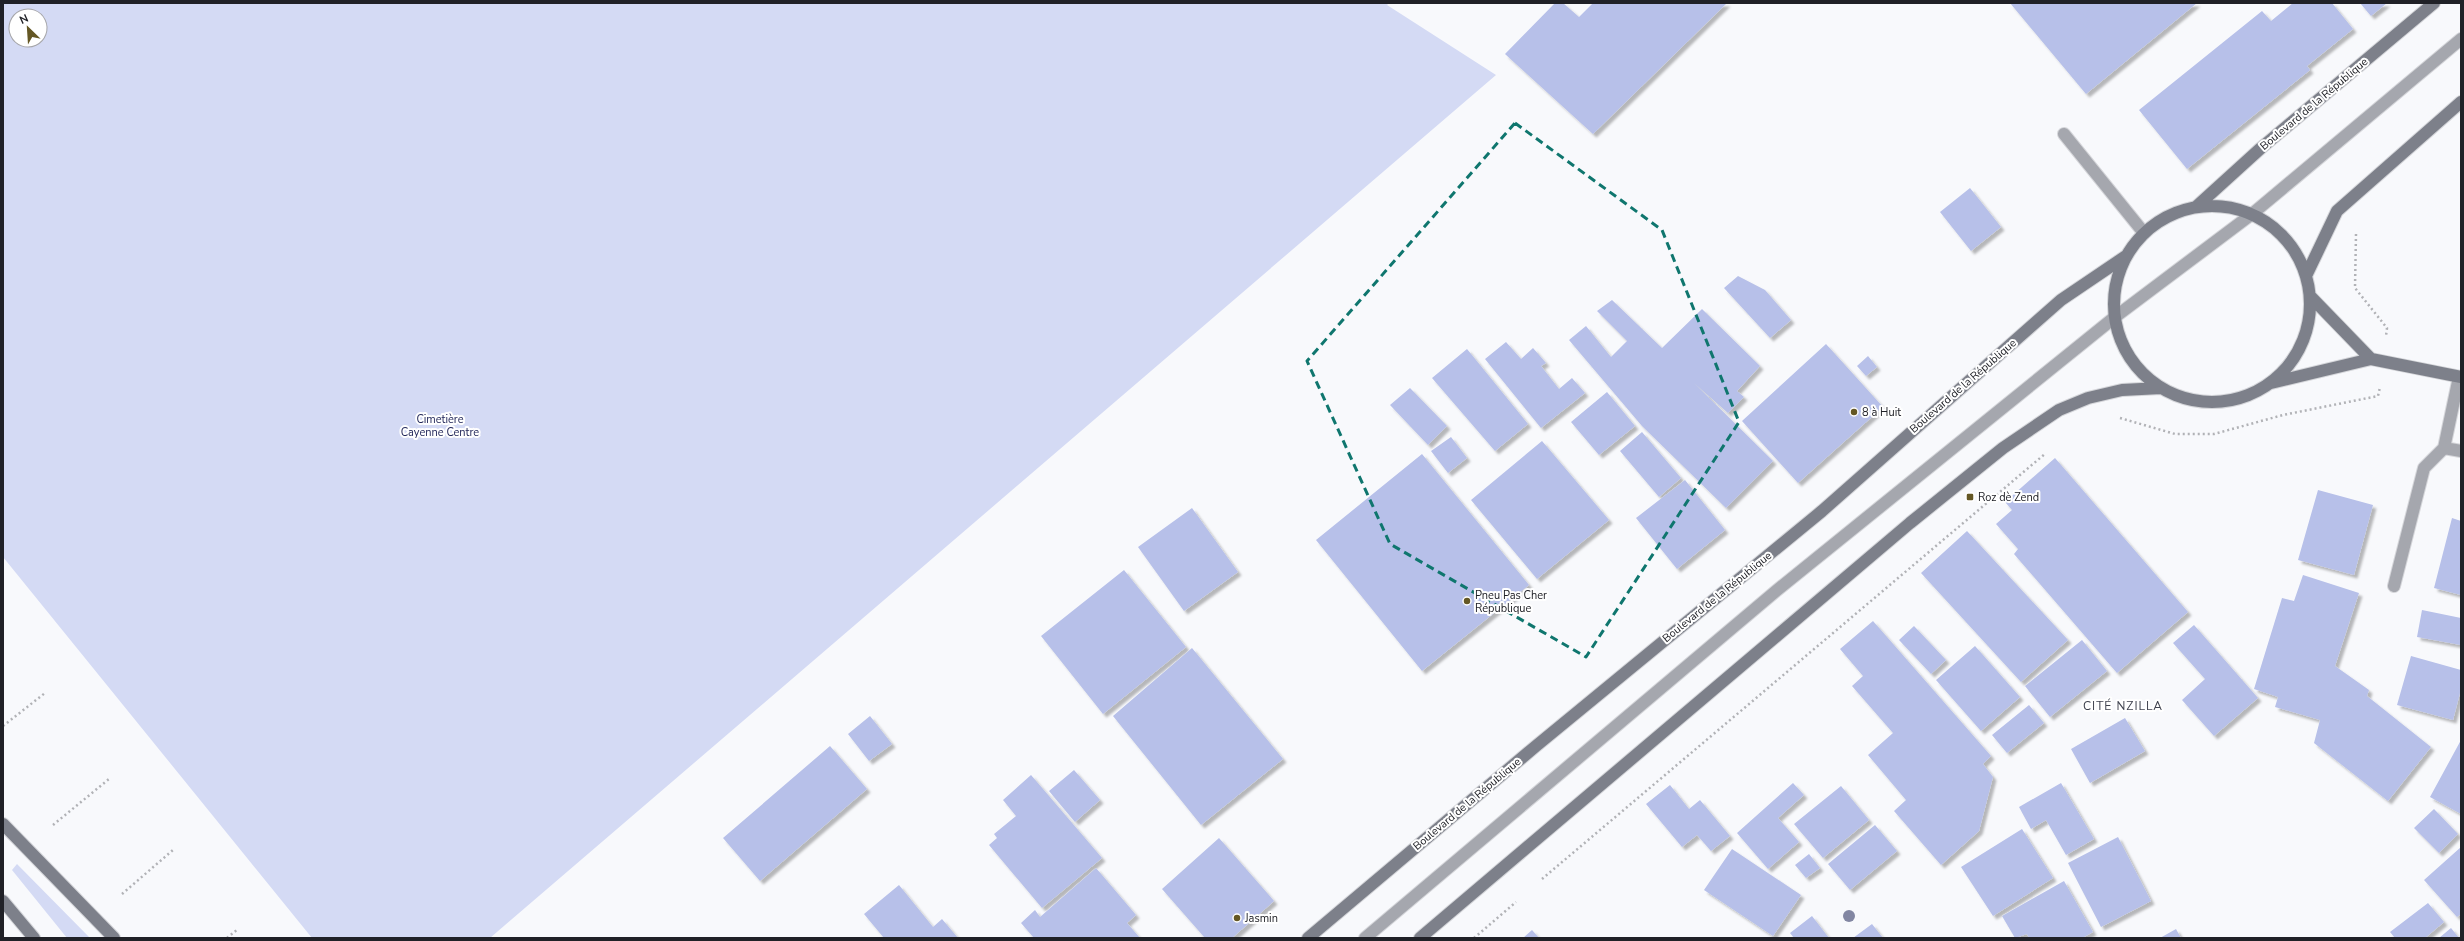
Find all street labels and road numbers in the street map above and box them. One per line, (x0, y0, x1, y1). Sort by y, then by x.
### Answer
street label: Boulevard de la République (2257, 54, 2371, 154)
street label: Boulevard de la République (1907, 335, 2020, 436)
street label: Boulevard de la République (1659, 548, 1775, 646)
street label: Boulevard de la République (1410, 754, 1524, 854)

